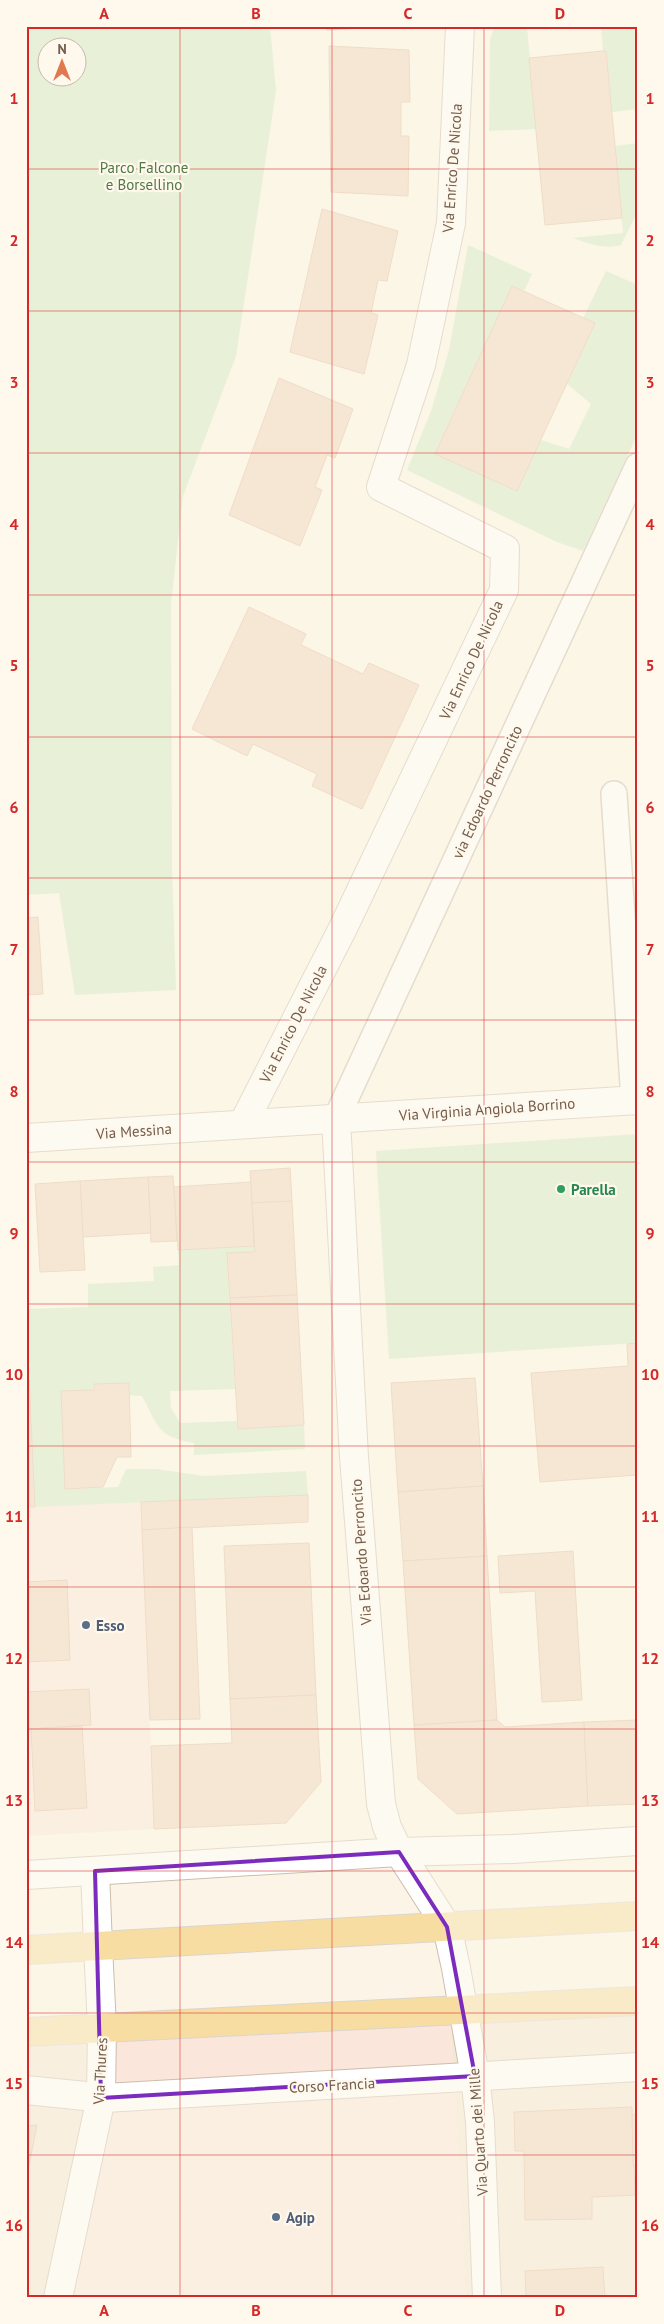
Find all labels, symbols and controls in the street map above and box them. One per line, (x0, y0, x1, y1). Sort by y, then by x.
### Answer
text: A (99, 3, 109, 23)
text: B (251, 3, 261, 23)
text: C (404, 3, 413, 23)
text: D (555, 3, 565, 23)
north arrow (38, 38, 88, 88)
text: N (57, 40, 67, 58)
text: 1 (9, 88, 19, 108)
text: 1 (645, 88, 655, 108)
street label: Via Enrico De Nicola (438, 103, 466, 234)
park label: Parco Falcone e Borsellino (100, 158, 188, 194)
text: 2 (9, 230, 19, 250)
text: 2 (645, 230, 655, 250)
text: 3 (9, 372, 19, 392)
text: 3 (645, 372, 655, 392)
text: 4 (9, 514, 19, 534)
text: 4 (645, 514, 655, 534)
street label: Via Enrico De Nicola (435, 597, 507, 724)
text: 5 (9, 655, 19, 675)
text: 5 (645, 655, 655, 675)
street label: via Edoardo Perroncito (448, 722, 526, 862)
text: 6 (9, 797, 19, 817)
text: 6 (645, 797, 655, 817)
text: 7 (9, 939, 19, 959)
text: 7 (645, 939, 655, 959)
street label: Via Enrico De Nicola (255, 962, 331, 1087)
text: 8 (9, 1081, 19, 1101)
text: 8 (645, 1081, 655, 1101)
street label: Via Virginia Angiola Borrino (397, 1093, 576, 1125)
street label: Via Messina (95, 1119, 172, 1143)
place label: Parella (571, 1180, 616, 1199)
marker: Parella (555, 1183, 567, 1195)
text: 9 (9, 1223, 19, 1243)
text: 9 (645, 1223, 655, 1243)
text: 10 (5, 1364, 23, 1384)
text: 10 (641, 1364, 659, 1384)
street label: Via Edoardo Perroncito (346, 1478, 376, 1627)
text: 11 (5, 1506, 23, 1526)
text: 11 (641, 1506, 659, 1526)
place label: Esso (96, 1616, 125, 1635)
marker: Esso (80, 1619, 92, 1631)
text: 12 (5, 1648, 23, 1668)
text: 12 (641, 1648, 659, 1668)
text: 13 (5, 1790, 23, 1810)
text: 13 (641, 1790, 659, 1810)
text: 14 (5, 1932, 23, 1952)
text: 14 (641, 1932, 659, 1952)
street label: Via Thures (89, 2037, 111, 2106)
street label: Via Quarto dei Mille (464, 2067, 492, 2198)
text: 15 (5, 2073, 23, 2093)
street label: Corso Francia (288, 2073, 376, 2097)
text: 15 (641, 2073, 659, 2093)
place label: Agip (286, 2208, 315, 2227)
marker: Agip (270, 2211, 282, 2223)
text: 16 (5, 2215, 23, 2235)
text: 16 (641, 2215, 659, 2235)
text: A (99, 2300, 109, 2320)
text: B (251, 2300, 261, 2320)
text: C (404, 2300, 413, 2320)
text: D (555, 2300, 565, 2320)

